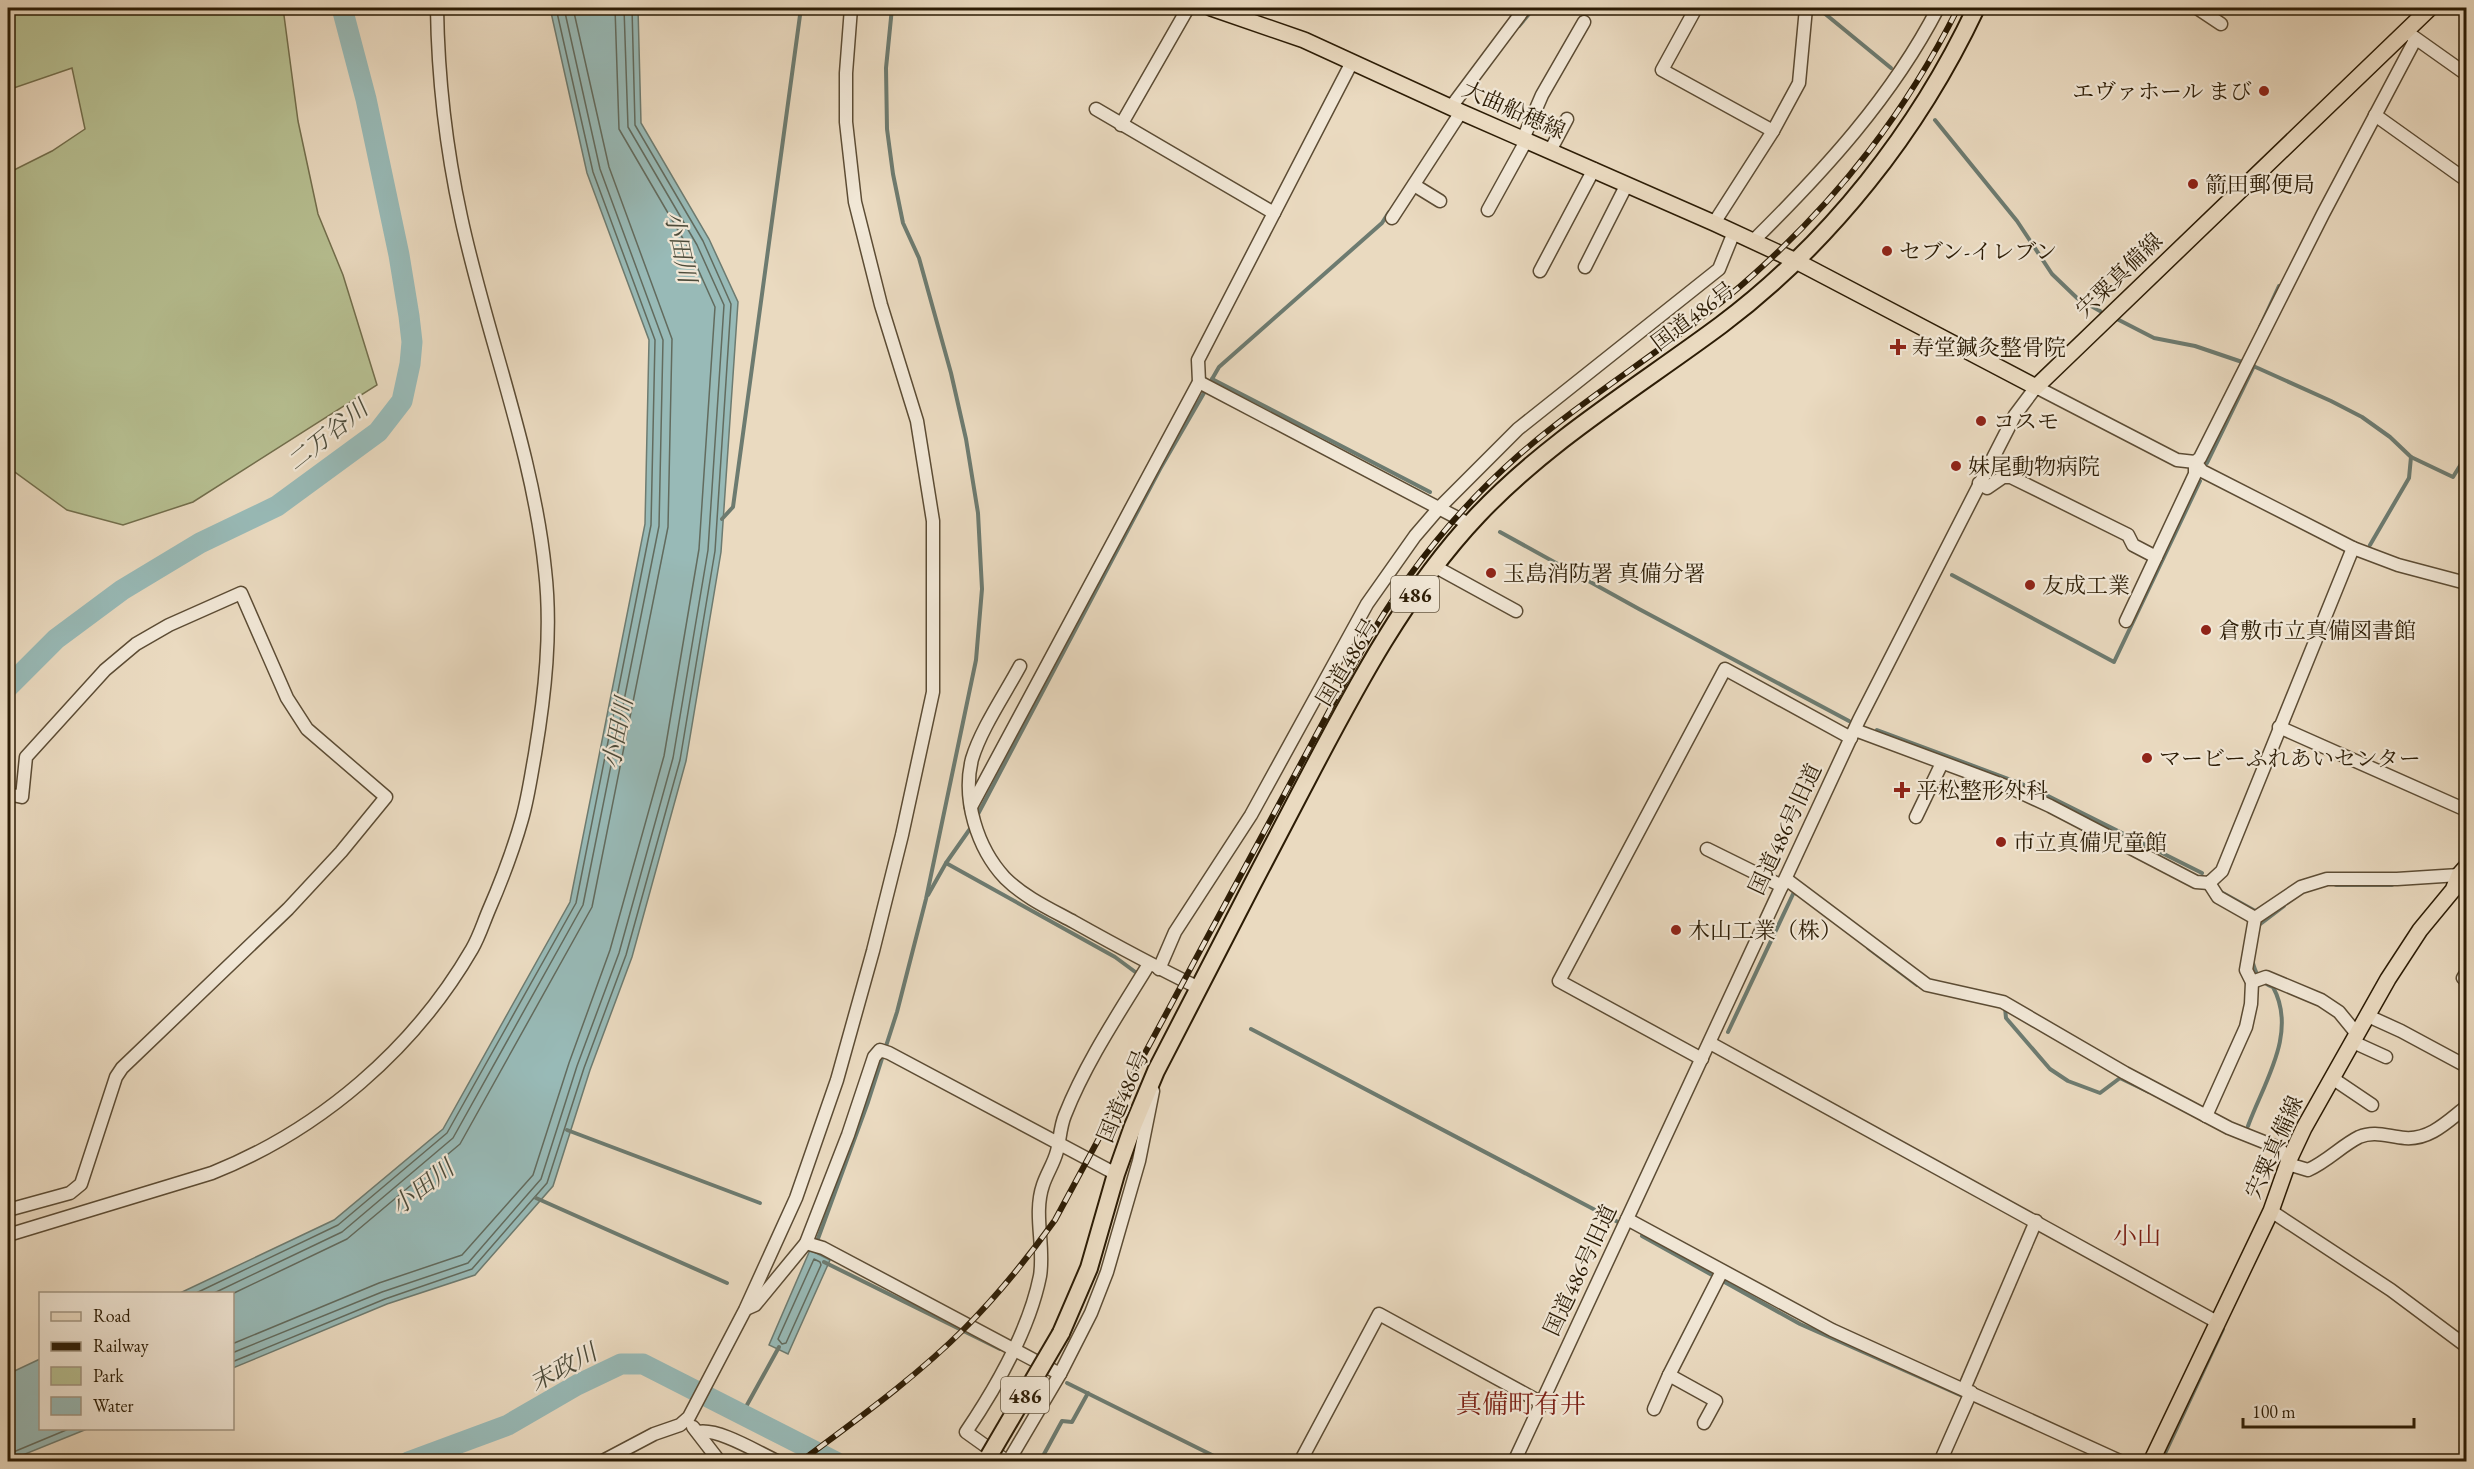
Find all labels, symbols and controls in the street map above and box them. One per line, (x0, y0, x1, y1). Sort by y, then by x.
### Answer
street label: 大曲船穂線 (1458, 74, 1570, 146)
place label: エヴァホール まび (2072, 77, 2252, 106)
marker: エヴァホール まび (2257, 84, 2271, 98)
place label: 箭田郵便局 (2205, 170, 2315, 199)
marker: 箭田郵便局 (2186, 177, 2200, 191)
water label: 小田川 (658, 209, 704, 288)
street label: 宍粟真備線 (2069, 226, 2169, 324)
place label: セブン-イレブン (1899, 237, 2057, 266)
marker: セブン-イレブン (1880, 244, 1894, 258)
street label: 国道486号 (1645, 275, 1741, 357)
place label: 寿堂鍼灸整骨院 (1912, 333, 2066, 362)
marker: 寿堂鍼灸整骨院 (1889, 338, 1907, 356)
water label: 二万谷川 (280, 391, 376, 477)
place label: コスモ (1993, 407, 2059, 436)
marker: コスモ (1974, 414, 1988, 428)
place label: 妹尾動物病院 (1968, 452, 2100, 481)
marker: 妹尾動物病院 (1949, 459, 1963, 473)
place label: 玉島消防署 真備分署 (1503, 559, 1705, 588)
marker: 玉島消防署 真備分署 (1484, 566, 1498, 580)
place label: 友成工業 (2042, 571, 2130, 600)
road number: 486 (1391, 576, 1439, 612)
marker: 友成工業 (2023, 578, 2037, 592)
street label: 国道486号 (1309, 613, 1385, 711)
place label: 倉敷市立真備図書館 (2218, 616, 2416, 645)
marker: 倉敷市立真備図書館 (2199, 623, 2213, 637)
water label: 小田川 (595, 692, 640, 771)
place label: マービーふれあいセンター (2159, 744, 2421, 773)
marker: マービーふれあいセンター (2140, 751, 2154, 765)
street label: 国道486号旧道 (1742, 759, 1828, 899)
place label: 平松整形外科 (1916, 776, 2048, 805)
marker: 平松整形外科 (1893, 781, 1911, 799)
place label: 市立真備児童館 (2013, 828, 2167, 857)
marker: 市立真備児童館 (1994, 835, 2008, 849)
place label: 木山工業（株） (1688, 916, 1842, 945)
marker: 木山工業（株） (1669, 923, 1683, 937)
street label: 国道486号 (1091, 1045, 1155, 1147)
street label: 宍粟真備線 (2238, 1091, 2310, 1203)
water label: 小田川 (384, 1151, 462, 1221)
street label: 国道486号旧道 (1537, 1200, 1623, 1340)
district label: 小山 (2113, 1220, 2161, 1251)
legend (39, 1292, 234, 1430)
text: Road (93, 1304, 132, 1327)
text: Railway (93, 1334, 149, 1357)
water label: 末政川 (524, 1335, 605, 1398)
text: Park (93, 1364, 124, 1387)
road number: 486 (1001, 1377, 1049, 1413)
district label: 真備町有井 (1456, 1387, 1586, 1421)
scale bar (2243, 1391, 2414, 1429)
text: Water (93, 1394, 134, 1417)
text: 100 m (2252, 1400, 2296, 1423)

